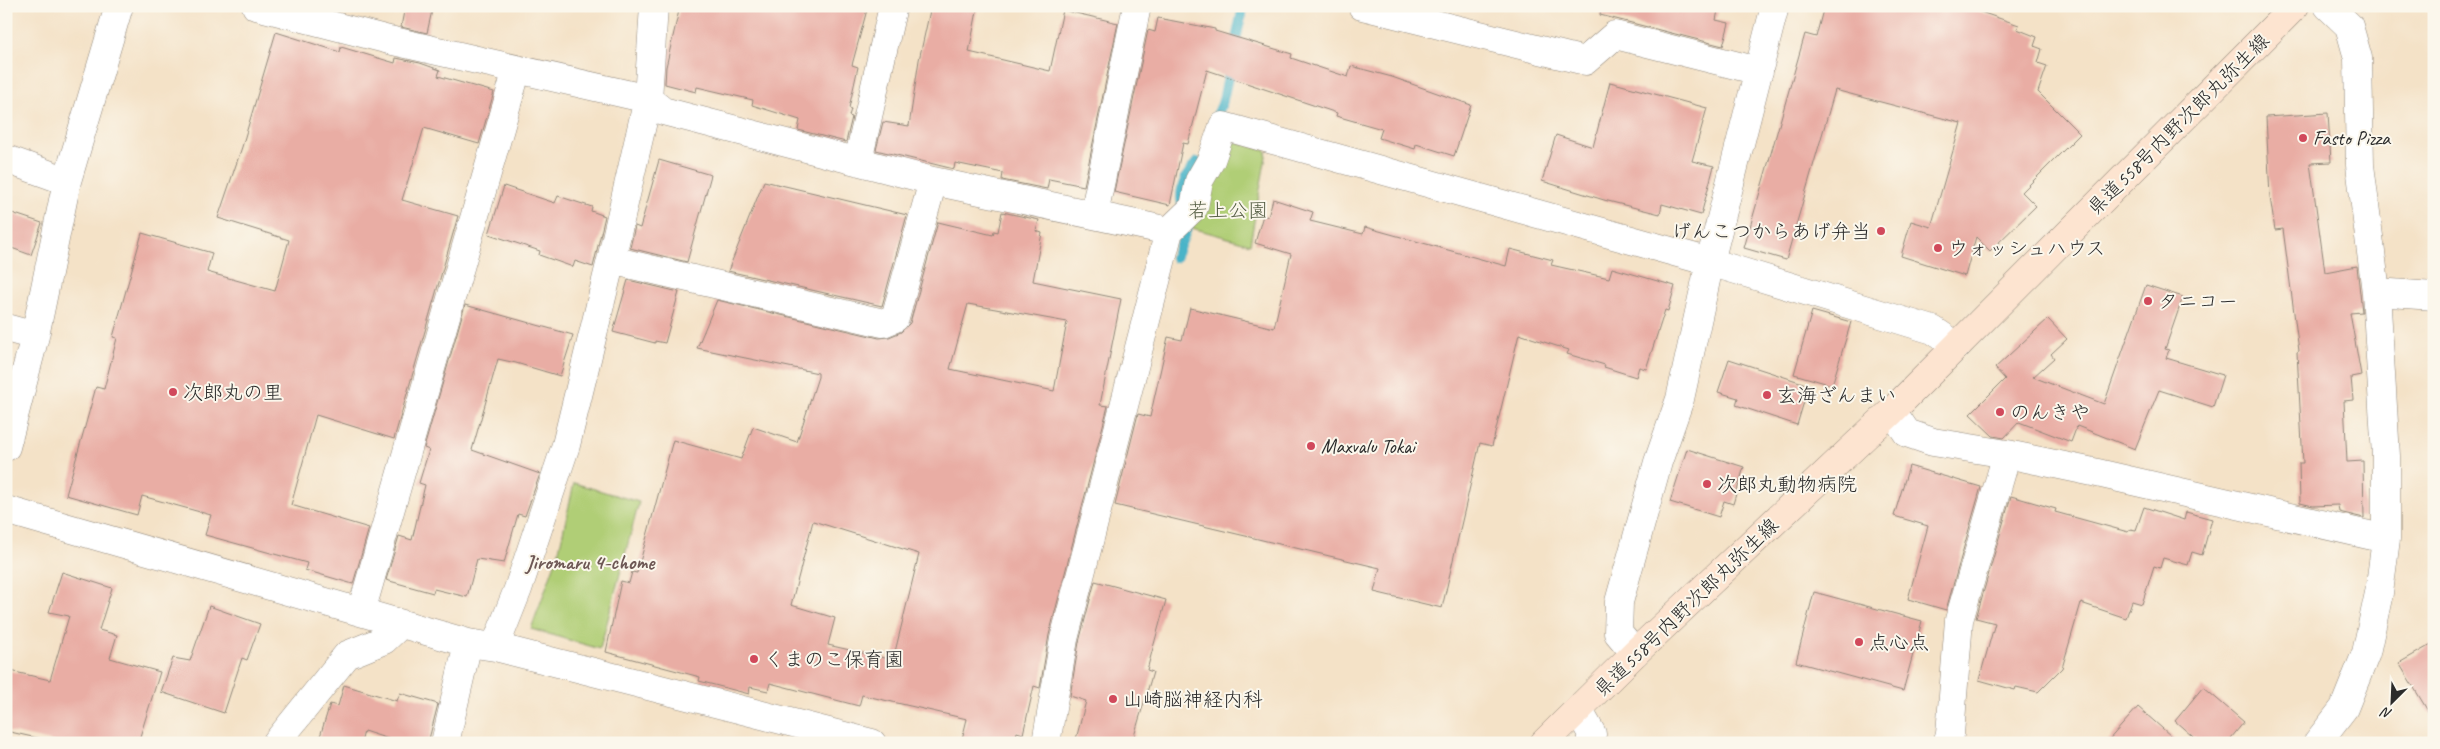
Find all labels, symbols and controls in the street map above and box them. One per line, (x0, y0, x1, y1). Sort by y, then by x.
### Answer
street label: 県道558号内野次郎丸弥生線 (2082, 28, 2275, 221)
place label: Fasto Pizza (2313, 126, 2391, 151)
marker: Fasto Pizza (2297, 132, 2309, 144)
park label: 若上公園 (1188, 198, 1268, 223)
place label: げんこつからあげ弁当 (1671, 219, 1871, 244)
marker: げんこつからあげ弁当 (1875, 225, 1887, 237)
place label: ウォッシュハウス (1948, 236, 2106, 261)
marker: ウォッシュハウス (1932, 242, 1944, 254)
place label: タニコー (2158, 289, 2238, 314)
marker: タニコー (2142, 295, 2154, 307)
place label: 次郎丸の里 (183, 380, 283, 405)
place label: 玄海ざんまい (1777, 383, 1897, 408)
marker: 次郎丸の里 (167, 386, 179, 398)
marker: 玄海ざんまい (1761, 389, 1773, 401)
place label: のんきや (2010, 400, 2090, 425)
marker: のんきや (1994, 406, 2006, 418)
place label: Maxvalu Tokai (1321, 434, 1417, 459)
marker: Maxvalu Tokai (1305, 440, 1317, 452)
place label: 次郎丸動物病院 (1717, 472, 1857, 497)
marker: 次郎丸動物病院 (1701, 478, 1713, 490)
street label: 県道558号内野次郎丸弥生線 (1589, 513, 1784, 702)
district label: Jiromaru 4-chome (524, 549, 656, 575)
place label: 点心点 (1869, 630, 1929, 655)
marker: 点心点 (1853, 636, 1865, 648)
place label: くまのこ保育園 (764, 647, 904, 672)
marker: くまのこ保育園 (748, 653, 760, 665)
north arrow (2368, 676, 2418, 726)
place label: 山崎脳神経内科 (1123, 687, 1263, 712)
marker: 山崎脳神経内科 (1107, 693, 1119, 705)
text: N (2377, 703, 2394, 723)

